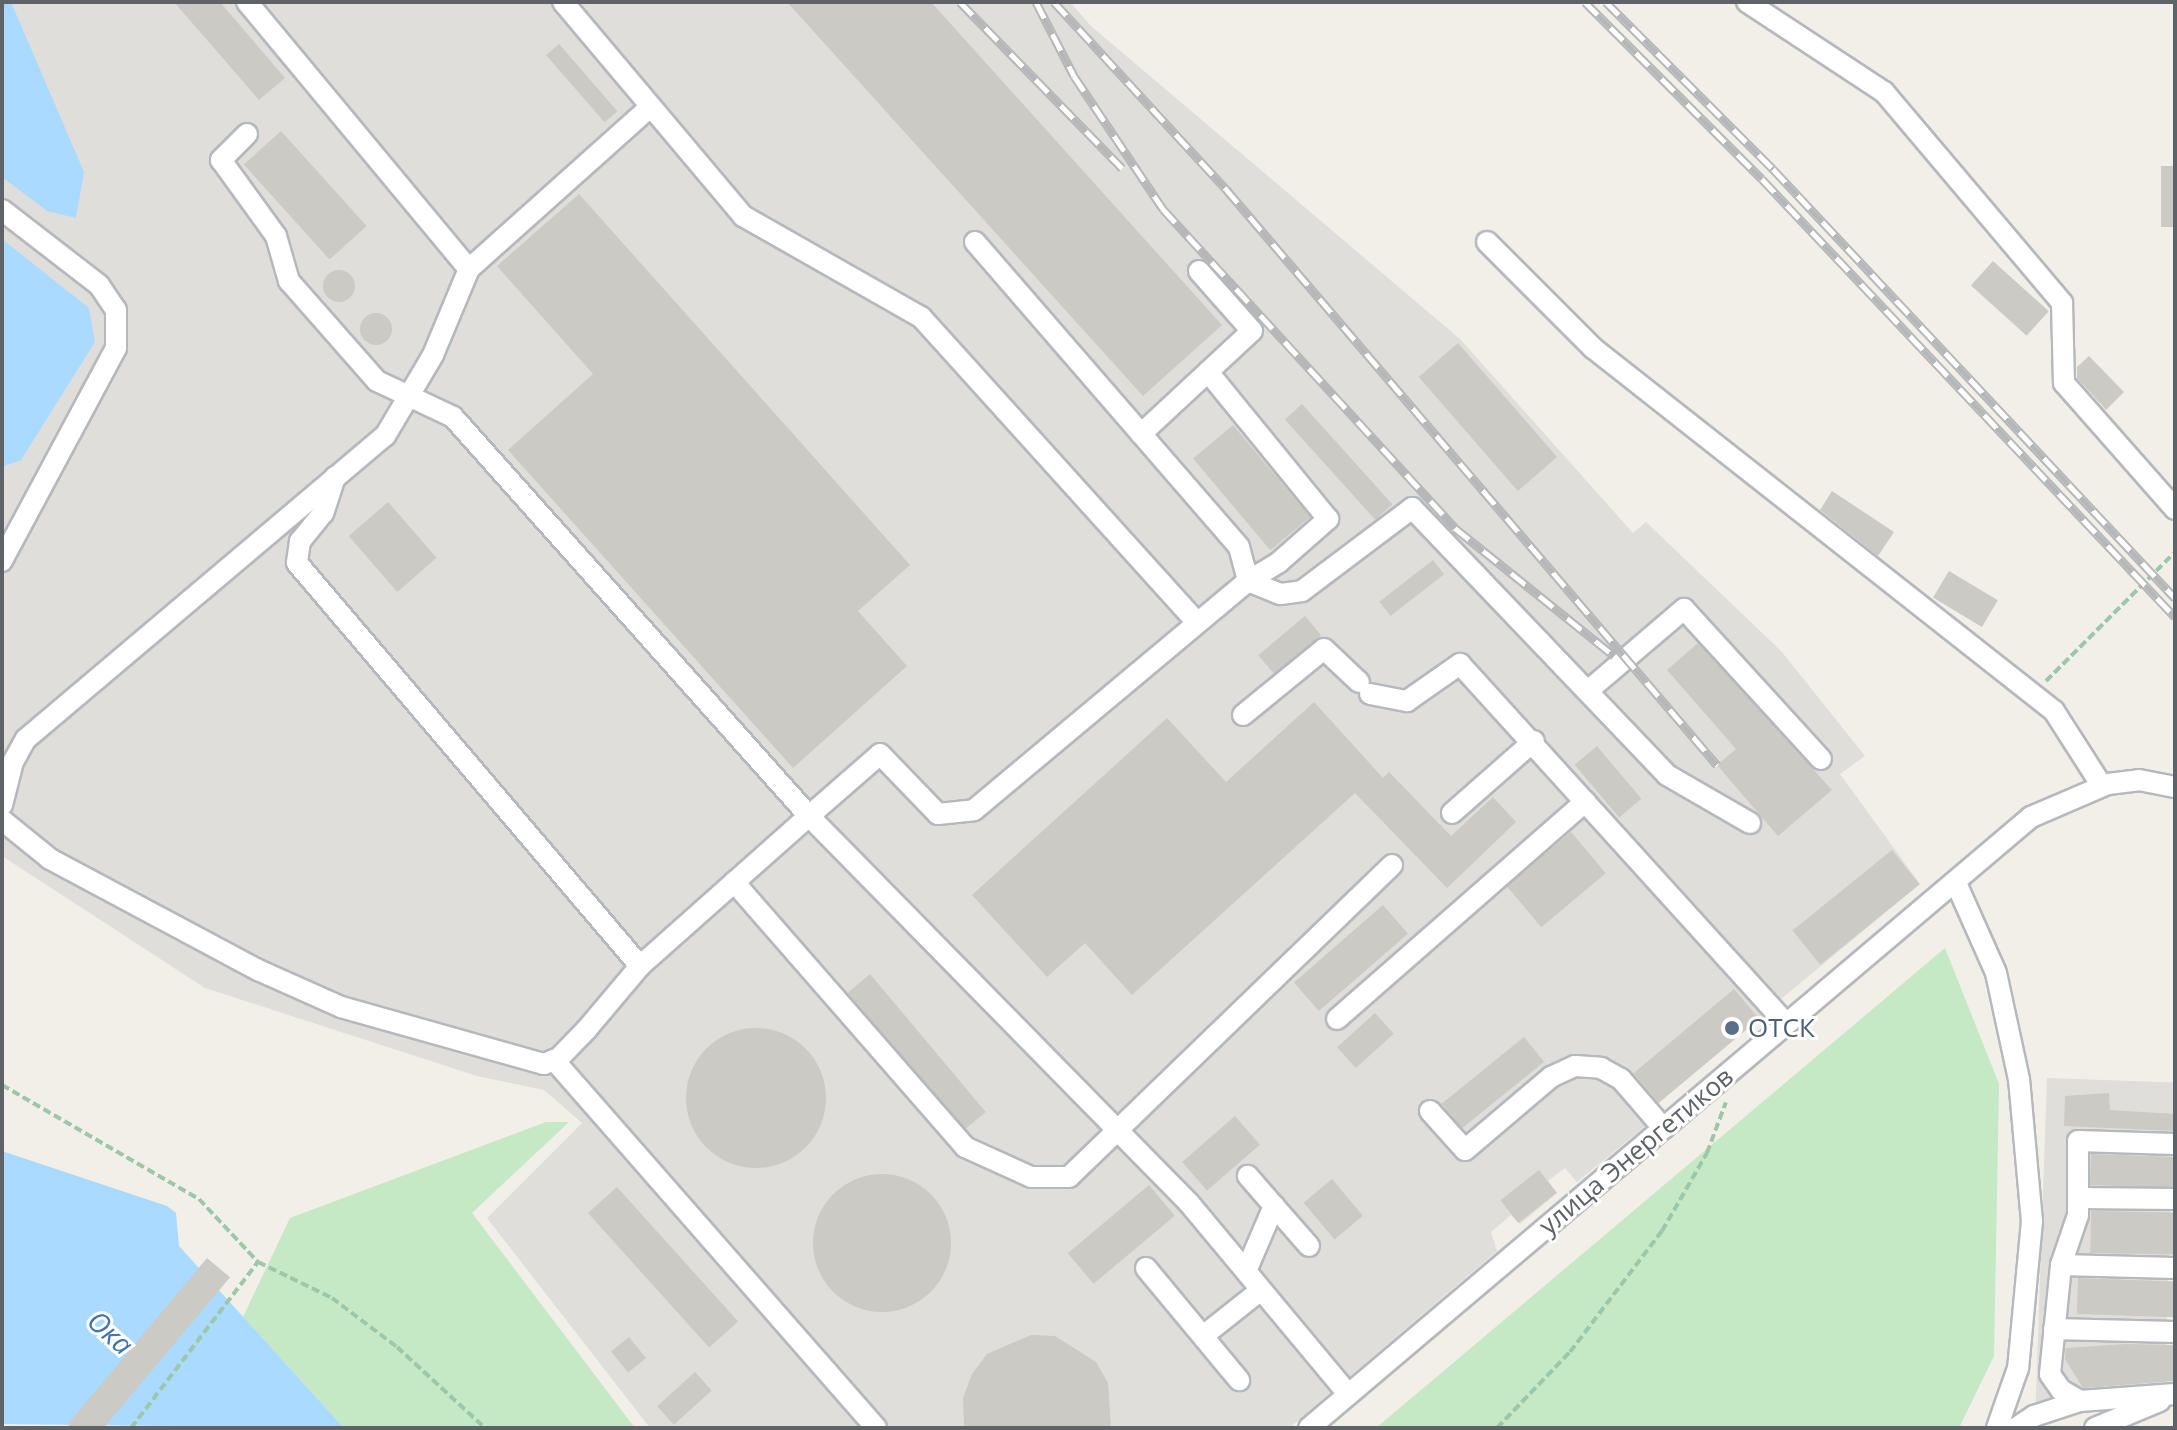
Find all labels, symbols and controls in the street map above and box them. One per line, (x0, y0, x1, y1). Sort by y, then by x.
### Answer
place label: ОТСК (1748, 1012, 1815, 1044)
marker: ОТСК (1723, 1019, 1741, 1037)
street label: улица Энергетиков (1533, 1061, 1739, 1241)
water label: Ока (81, 1303, 141, 1361)

